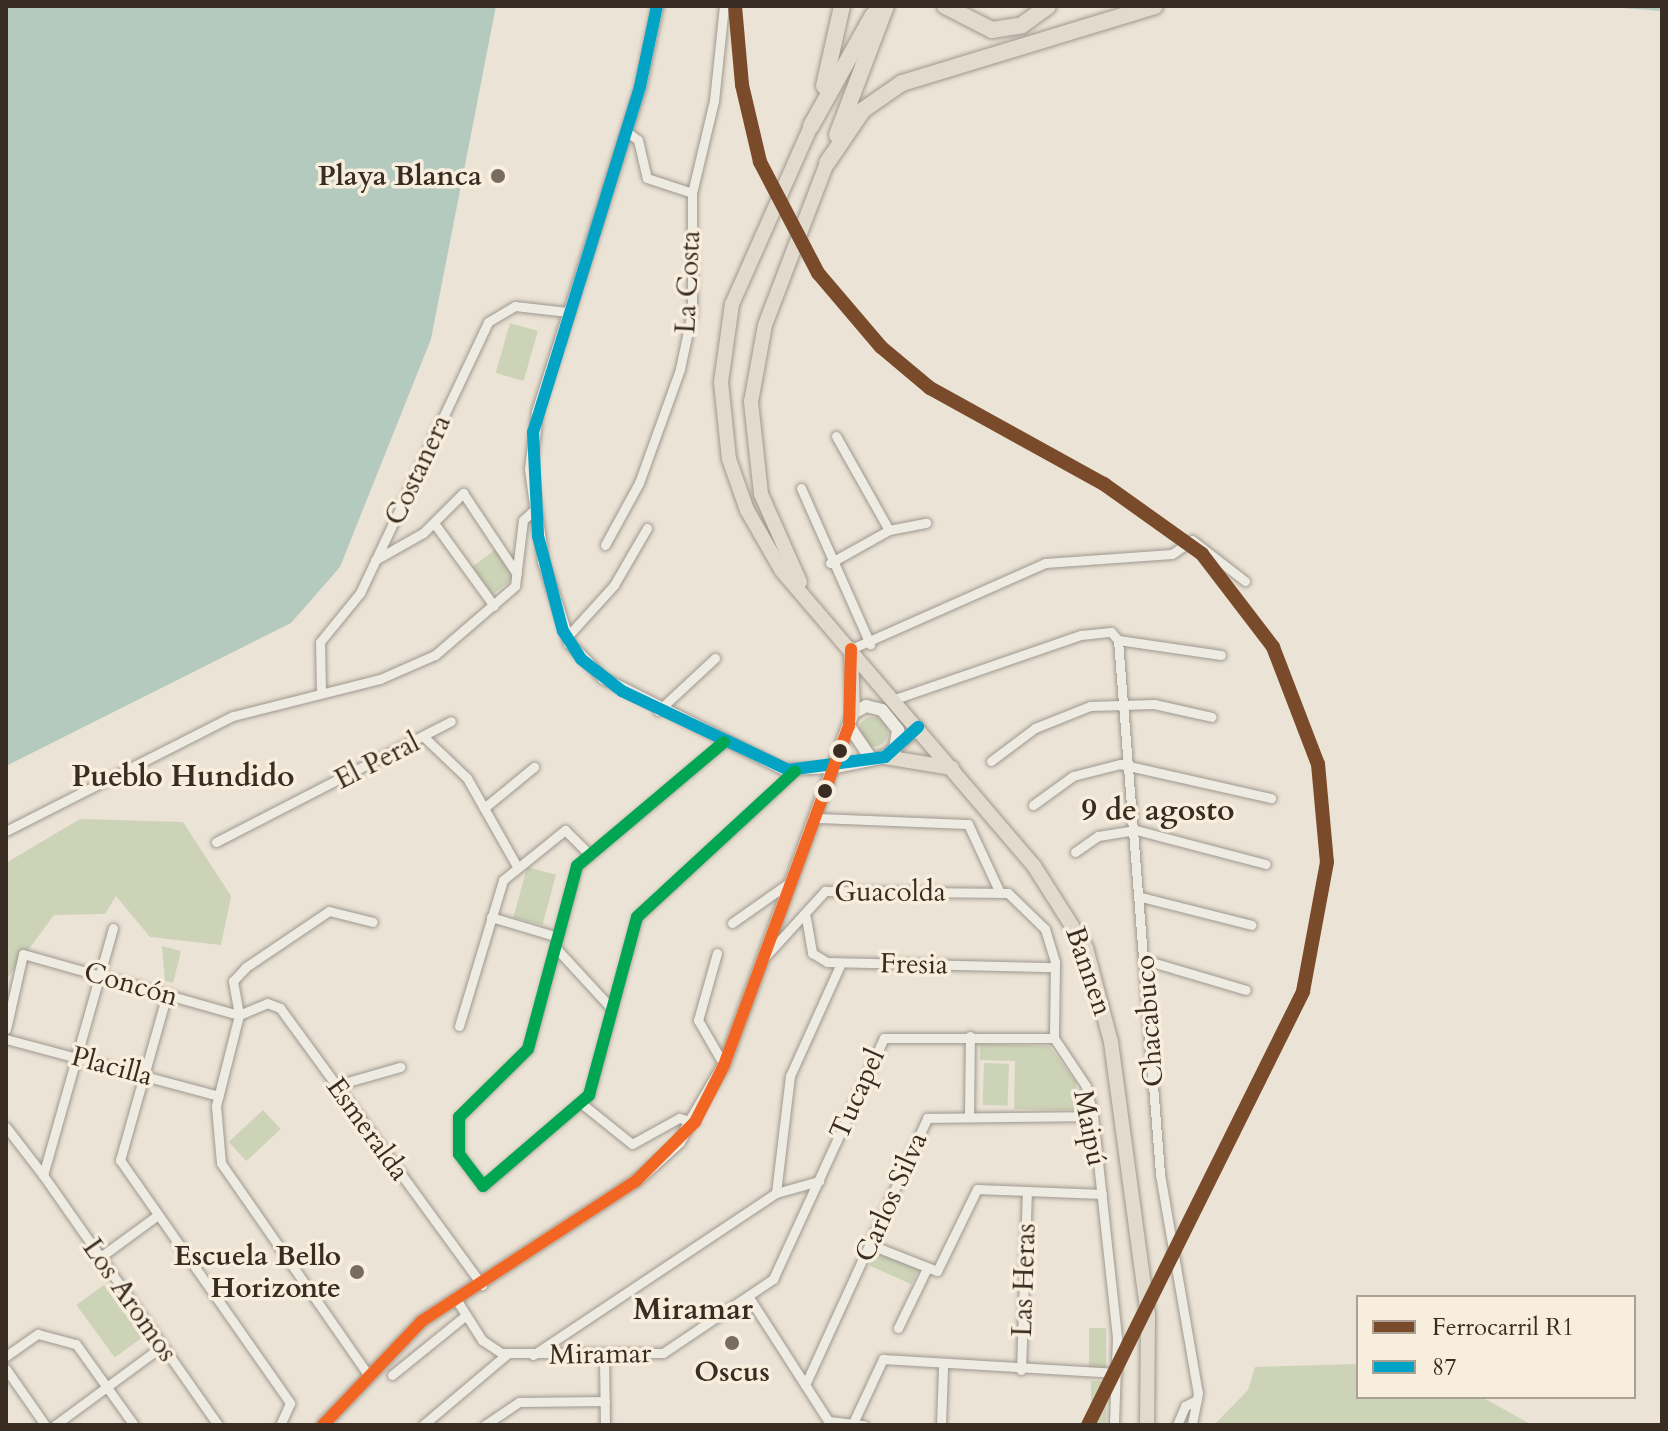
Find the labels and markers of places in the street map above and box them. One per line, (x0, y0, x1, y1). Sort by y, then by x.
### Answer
place label: Playa Blanca (318, 159, 482, 193)
marker: Playa Blanca (489, 167, 507, 185)
unlabelled marker (832, 743, 848, 759)
unlabelled marker (817, 783, 833, 799)
place label: Escuela Bello Horizonte (174, 1239, 341, 1305)
marker: Escuela Bello Horizonte (348, 1263, 366, 1281)
marker: Oscus (723, 1334, 741, 1352)
place label: Oscus (694, 1355, 770, 1389)

